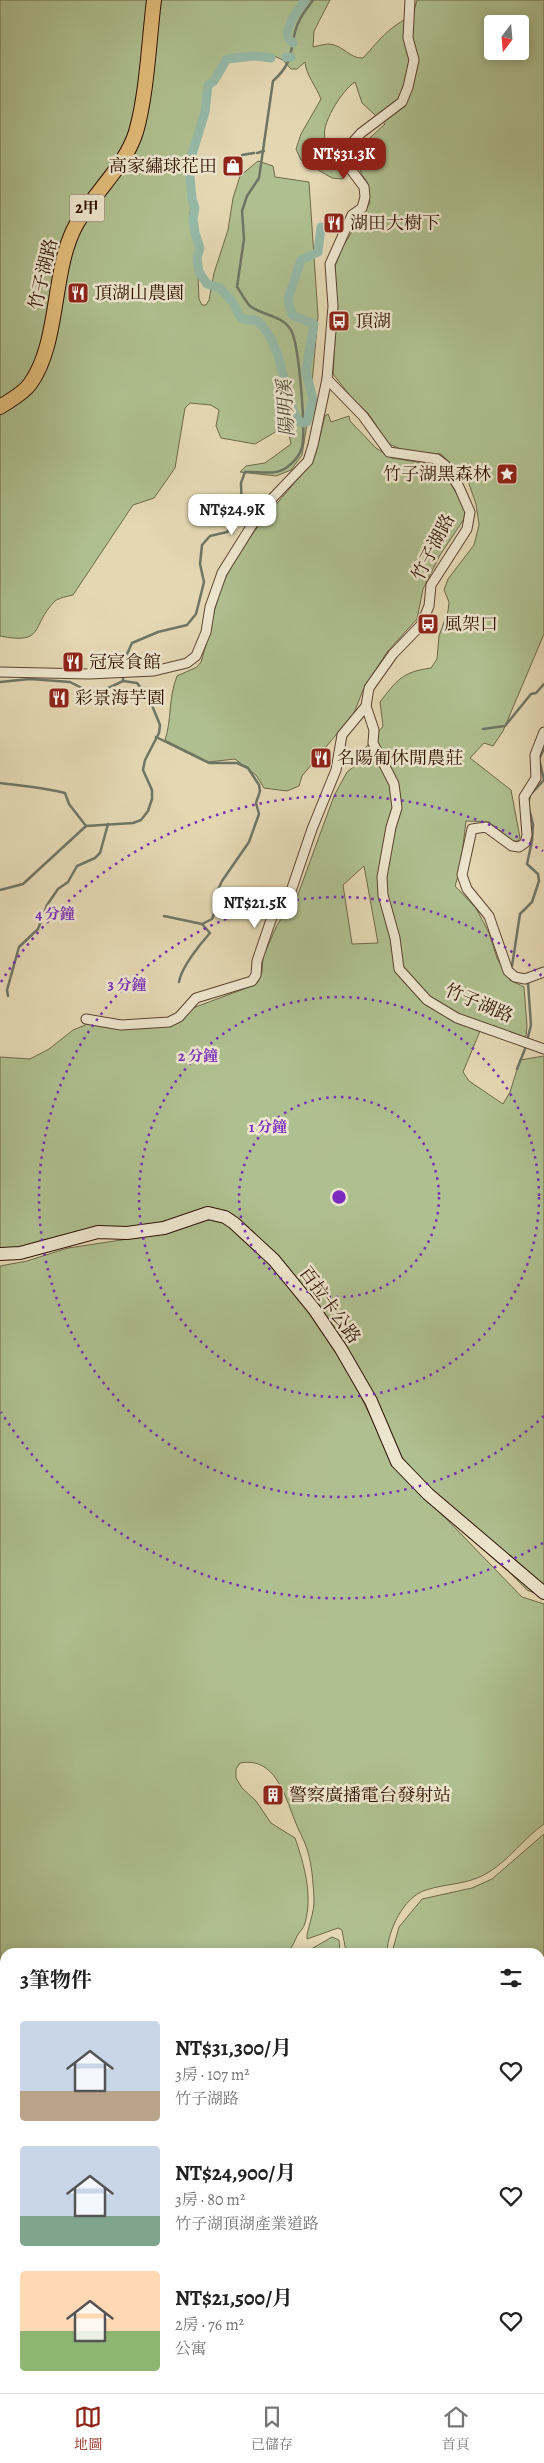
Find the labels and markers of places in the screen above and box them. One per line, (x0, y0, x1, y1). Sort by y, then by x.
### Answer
pin: NT$31.3K (292, 138, 396, 180)
place label: 高家繡球花田 (109, 154, 217, 178)
shop icon: 高家繡球花田 (221, 154, 245, 178)
restaurant icon: 湖田大樹下 (322, 211, 346, 235)
place label: 湖田大樹下 (350, 211, 440, 235)
restaurant icon: 頂湖山農園 (66, 281, 90, 305)
place label: 頂湖山農園 (94, 281, 184, 305)
bus stop icon: 頂湖 (327, 309, 351, 333)
place label: 頂湖 (355, 309, 391, 333)
place label: 竹子湖黑森林 (383, 462, 491, 486)
place icon: 竹子湖黑森林 (495, 462, 519, 486)
pin: NT$24.9K (180, 494, 284, 536)
bus stop icon: 風架口 (416, 612, 440, 636)
place label: 風架口 (444, 612, 498, 636)
restaurant icon: 冠宸食館 (61, 650, 85, 674)
place label: 冠宸食館 (89, 650, 161, 674)
restaurant icon: 彩景海芋園 (47, 686, 71, 710)
place label: 彩景海芋園 (75, 686, 165, 710)
restaurant icon: 名陽匍休閒農莊 (309, 746, 333, 770)
place label: 名陽匍休閒農莊 (337, 746, 463, 770)
pin: NT$21.5K (203, 886, 307, 929)
centre of rings (330, 1188, 348, 1206)
building icon: 警察廣播電台發射站 (261, 1783, 285, 1807)
place label: 警察廣播電台發射站 (289, 1783, 451, 1807)

